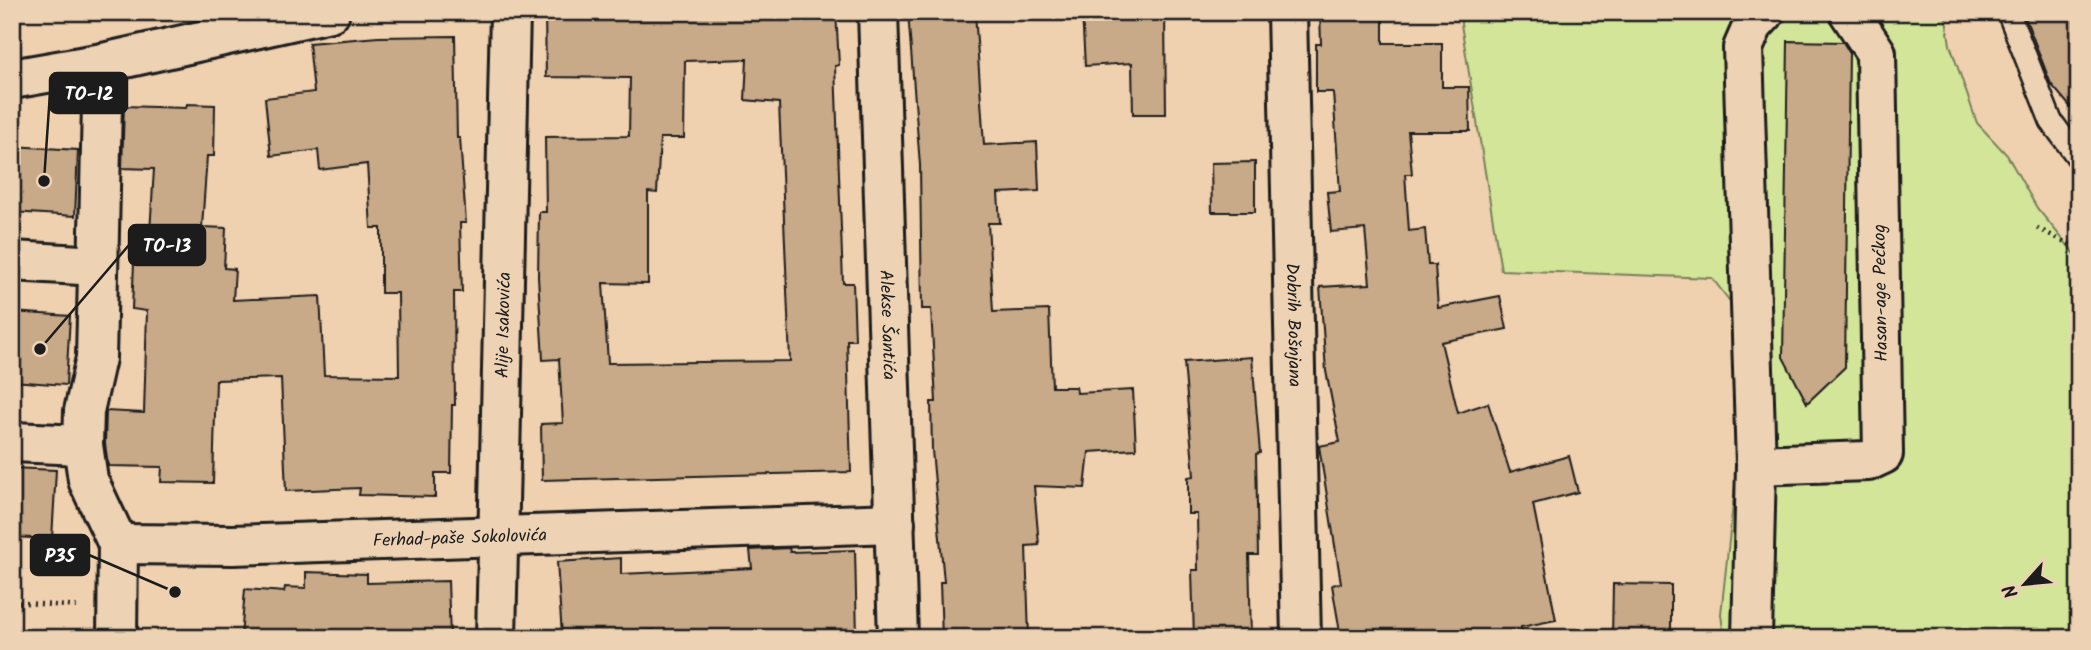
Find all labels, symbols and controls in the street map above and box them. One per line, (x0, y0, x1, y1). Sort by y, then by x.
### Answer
callout: TO-12 (50, 73, 127, 113)
text: TO-12 (64, 80, 114, 110)
street label: Hasan-age Pećkog (1866, 224, 1897, 362)
callout: TO-13 (129, 225, 205, 265)
text: TO-13 (143, 232, 191, 262)
street label: Dobrih Bošnjana (1277, 262, 1308, 387)
street label: Alekse Šantića (870, 269, 903, 380)
street label: Alije Isakovića (489, 272, 520, 379)
street label: Ferhad-paše Sokolovića (372, 522, 547, 556)
callout: P35 (31, 535, 89, 575)
text: P35 (45, 542, 77, 572)
north arrow (1990, 548, 2060, 618)
text: N (1996, 579, 2028, 603)

